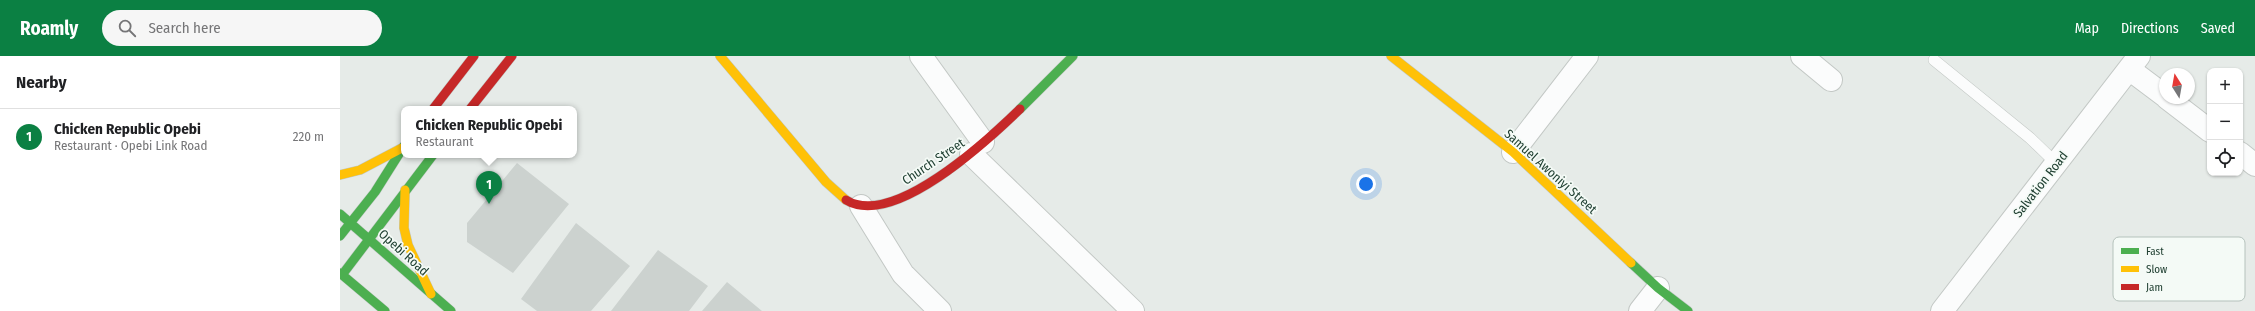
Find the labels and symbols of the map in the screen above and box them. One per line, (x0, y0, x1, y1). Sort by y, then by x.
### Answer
north arrow (2159, 68, 2195, 104)
street label: Samuel Awoniyi Street (1501, 126, 1600, 217)
street label: Church Street (899, 135, 968, 188)
street label: Salvation Road (2010, 148, 2071, 220)
pin: 1 (476, 171, 502, 204)
your location (1356, 174, 1376, 194)
street label: Opebi Road (376, 226, 432, 279)
legend (2113, 237, 2245, 301)
text: Fast (2146, 245, 2164, 258)
text: Slow (2146, 263, 2167, 276)
text: Jam (2146, 281, 2163, 294)

